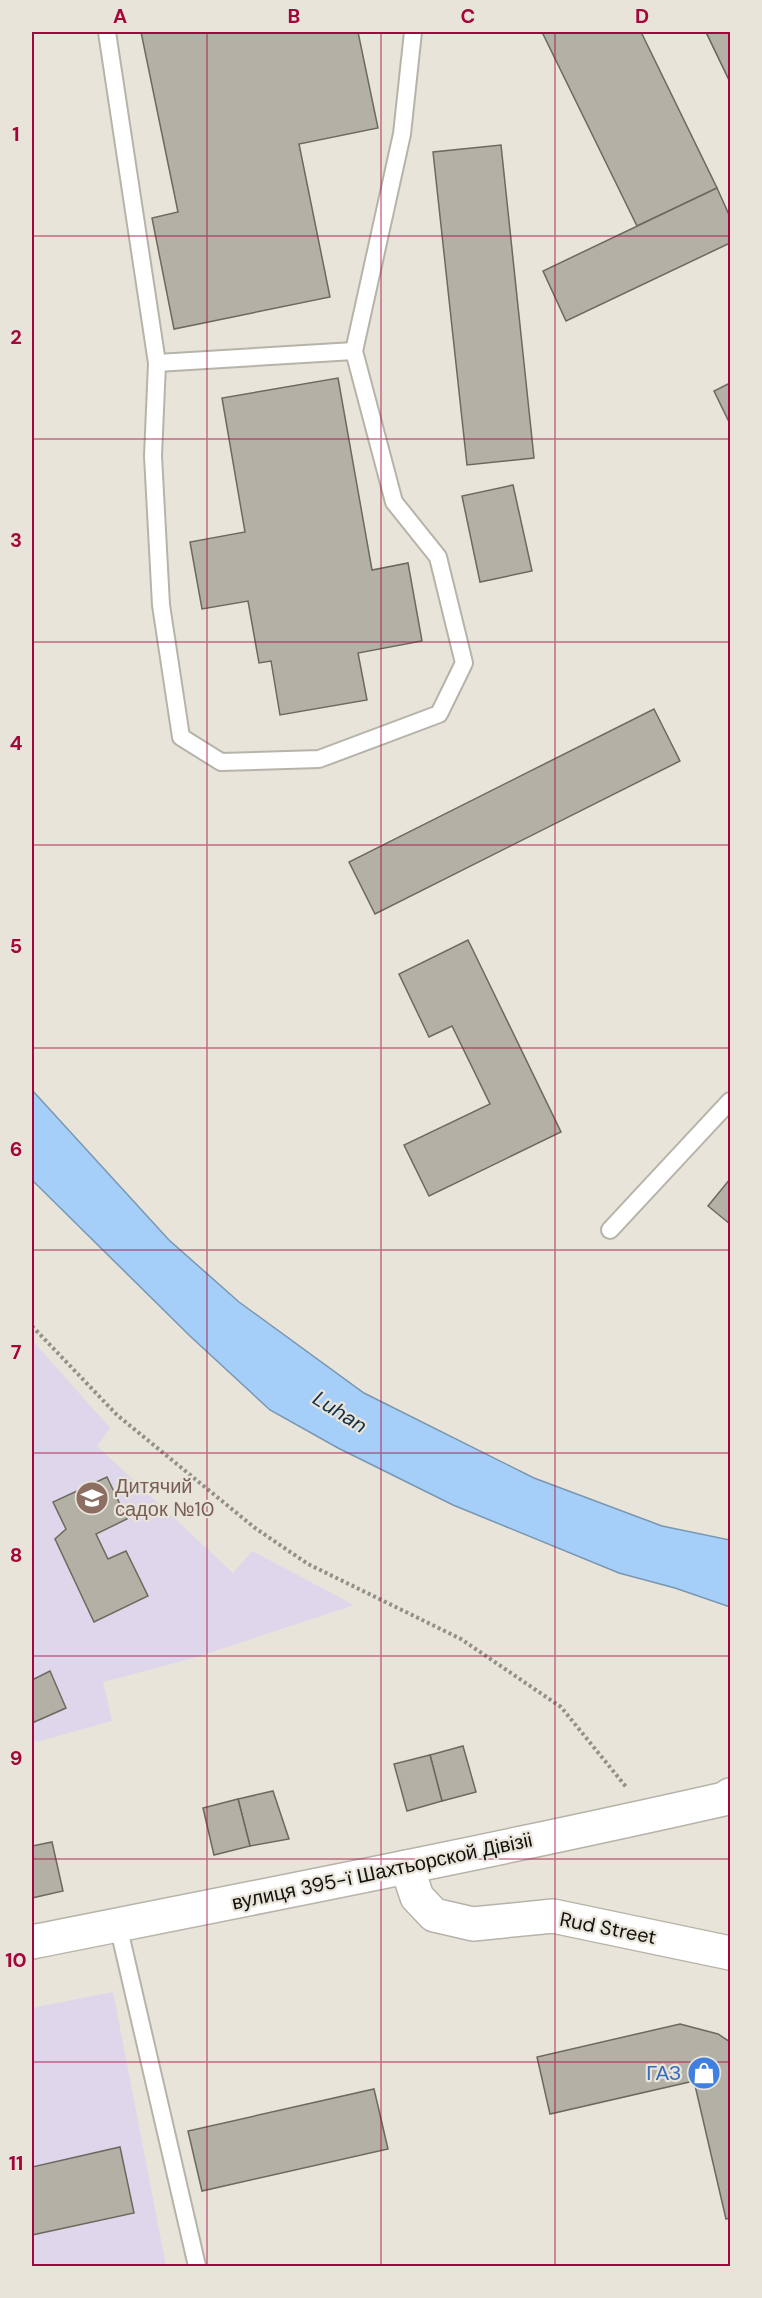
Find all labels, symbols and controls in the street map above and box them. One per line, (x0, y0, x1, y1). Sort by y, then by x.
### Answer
text: A (113, 3, 127, 29)
text: B (288, 3, 300, 29)
text: C (461, 3, 475, 29)
text: D (635, 3, 649, 29)
text: 1 (12, 121, 20, 147)
text: 2 (10, 324, 22, 350)
text: 3 (10, 527, 22, 553)
text: 4 (10, 730, 23, 756)
text: 5 (10, 933, 22, 959)
text: 6 (10, 1136, 22, 1162)
text: 7 (11, 1339, 22, 1365)
water label: Luhan (308, 1385, 372, 1439)
place label: Дитячий садок №10 (115, 1473, 214, 1522)
school or university icon: Дитячий садок №10 (74, 1480, 110, 1516)
text: 8 (10, 1542, 22, 1568)
text: 9 (10, 1745, 22, 1771)
street label: вулиця 395-ї Шахтьорской Дівізіі (229, 1826, 535, 1916)
street label: Rud Street (557, 1906, 659, 1950)
text: 10 (5, 1947, 27, 1973)
shop icon: ГАЗ (686, 2055, 722, 2091)
place label: ГАЗ (646, 2060, 681, 2086)
text: 11 (9, 2150, 23, 2176)

